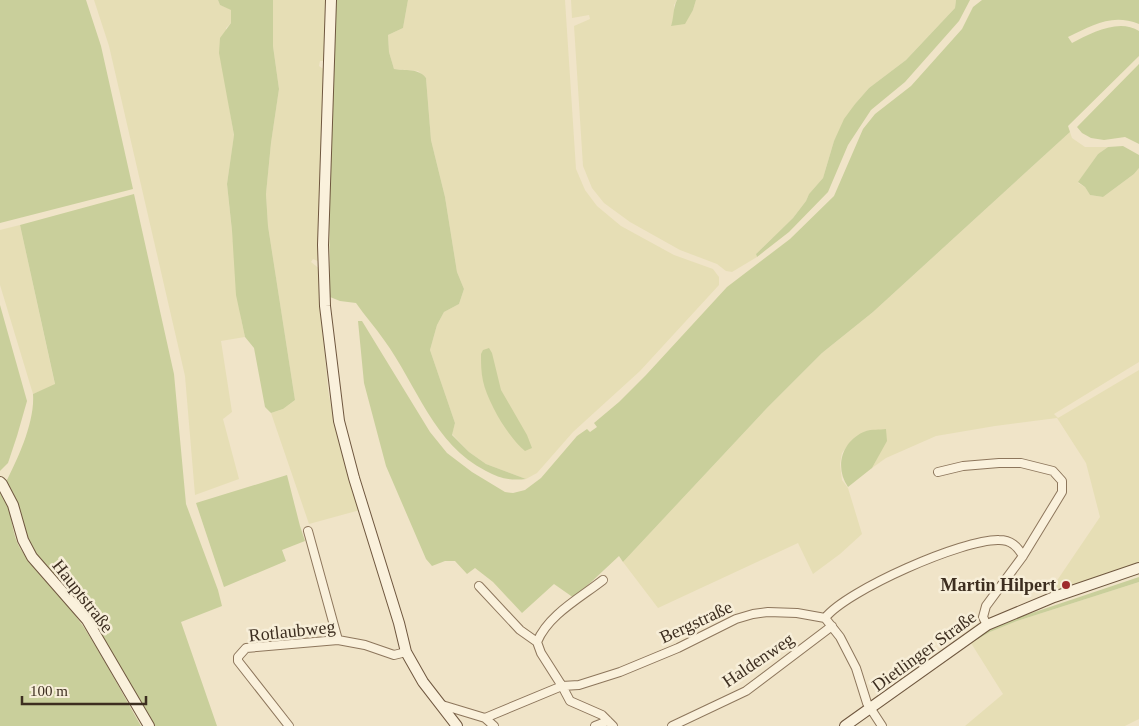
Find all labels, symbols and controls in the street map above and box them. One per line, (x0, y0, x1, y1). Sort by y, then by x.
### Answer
street label: Hauptstraße (48, 556, 118, 636)
place label: Martin Hilpert (941, 575, 1056, 595)
marker: Martin Hilpert (1060, 579, 1072, 591)
street label: Bergstraße (657, 597, 735, 647)
street label: Dietlinger Straße (868, 607, 980, 695)
street label: Rotlaubweg (248, 617, 336, 645)
street label: Haldenweg (718, 629, 798, 691)
scale bar (22, 674, 146, 706)
text: 100 m (30, 683, 68, 699)

